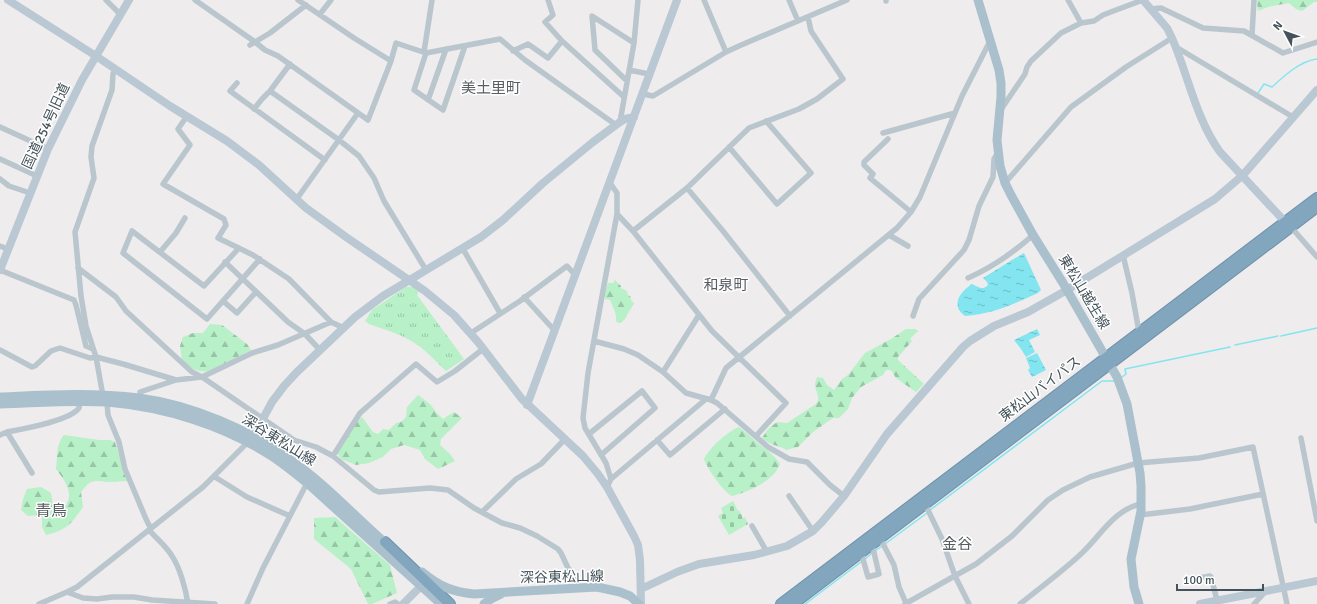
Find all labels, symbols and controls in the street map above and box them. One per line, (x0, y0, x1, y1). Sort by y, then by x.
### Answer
north arrow (1265, 12, 1305, 52)
text: N (1270, 19, 1285, 33)
district label: 美土里町 (461, 79, 521, 97)
street label: 国道254号旧道 (19, 80, 73, 172)
street label: 東松山越生線 (1055, 252, 1113, 332)
district label: 和泉町 (703, 276, 749, 294)
street label: 東松山バイパス (996, 353, 1084, 425)
street label: 深谷東松山線 (239, 411, 319, 469)
district label: 青鳥 (35, 501, 67, 521)
district label: 金谷 (942, 535, 972, 553)
scale bar (1177, 566, 1263, 592)
street label: 深谷東松山線 (520, 568, 604, 586)
text: 100 m (1183, 573, 1215, 588)

